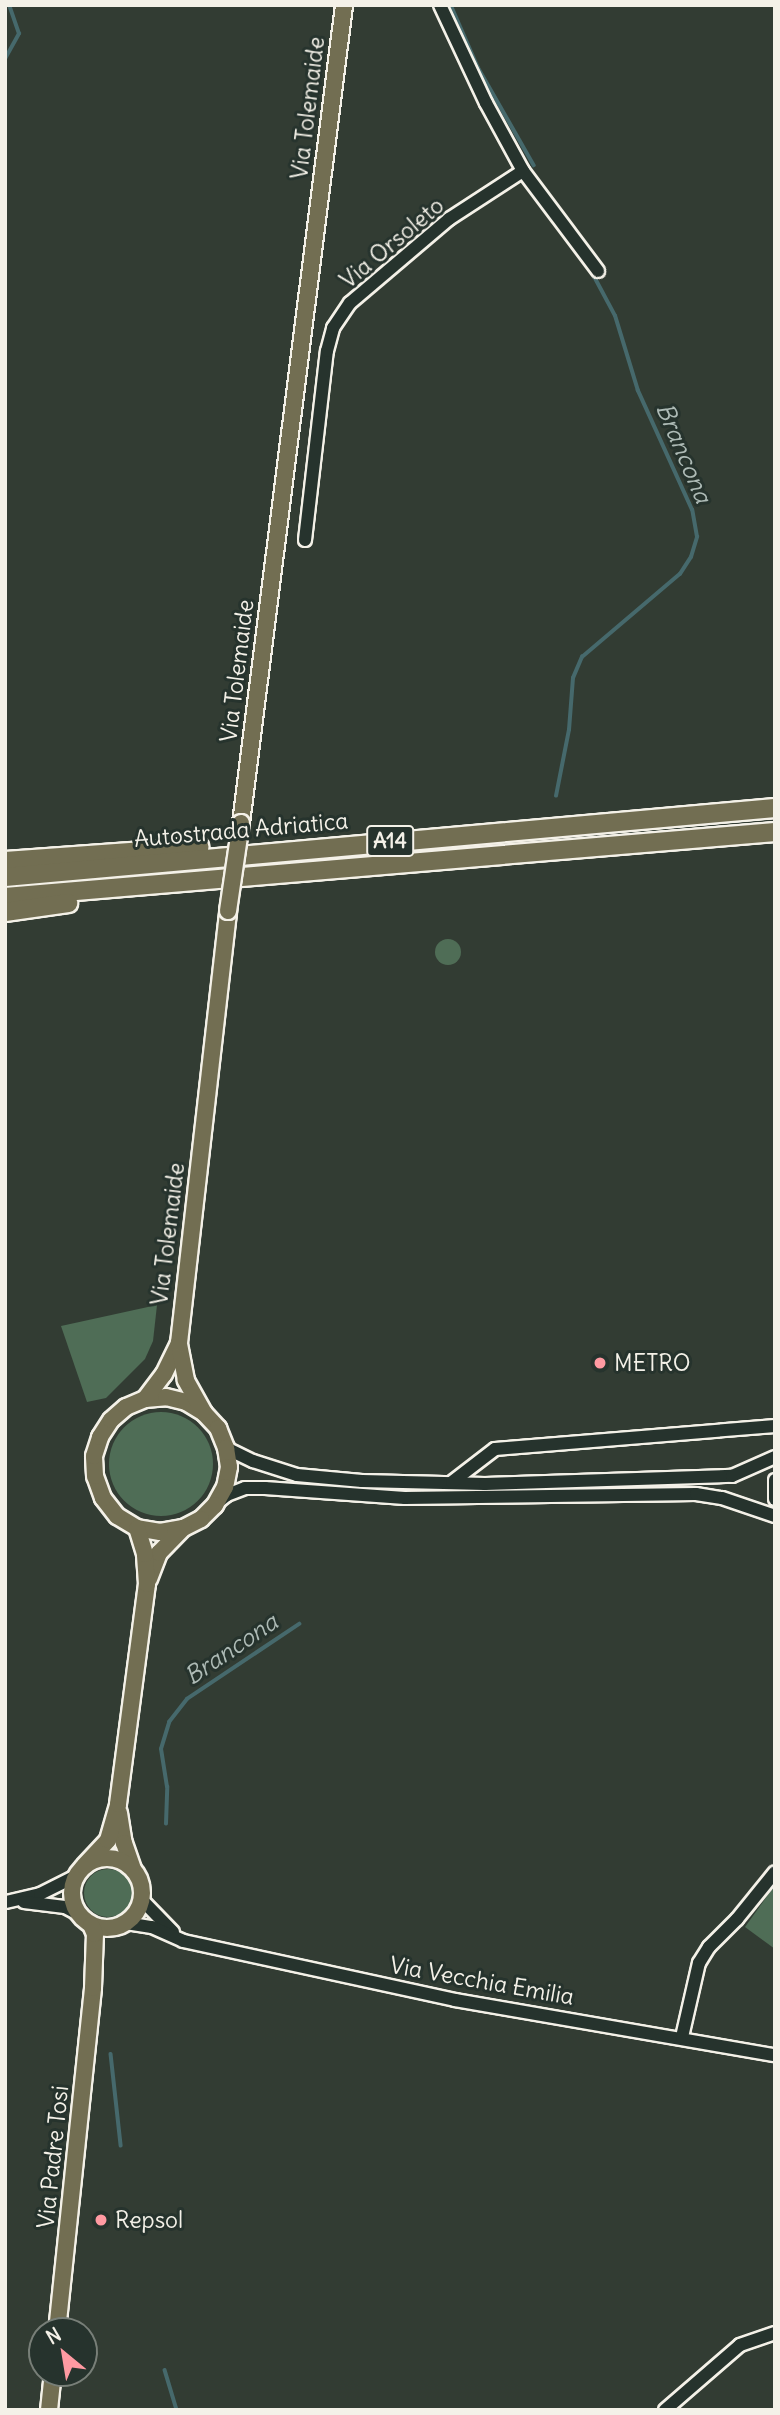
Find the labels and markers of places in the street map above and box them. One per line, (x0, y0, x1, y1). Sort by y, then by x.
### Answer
place label: METRO (614, 1349, 691, 1377)
marker: METRO (592, 1355, 608, 1371)
place label: Repsol (115, 2206, 183, 2234)
marker: Repsol (93, 2212, 109, 2228)

